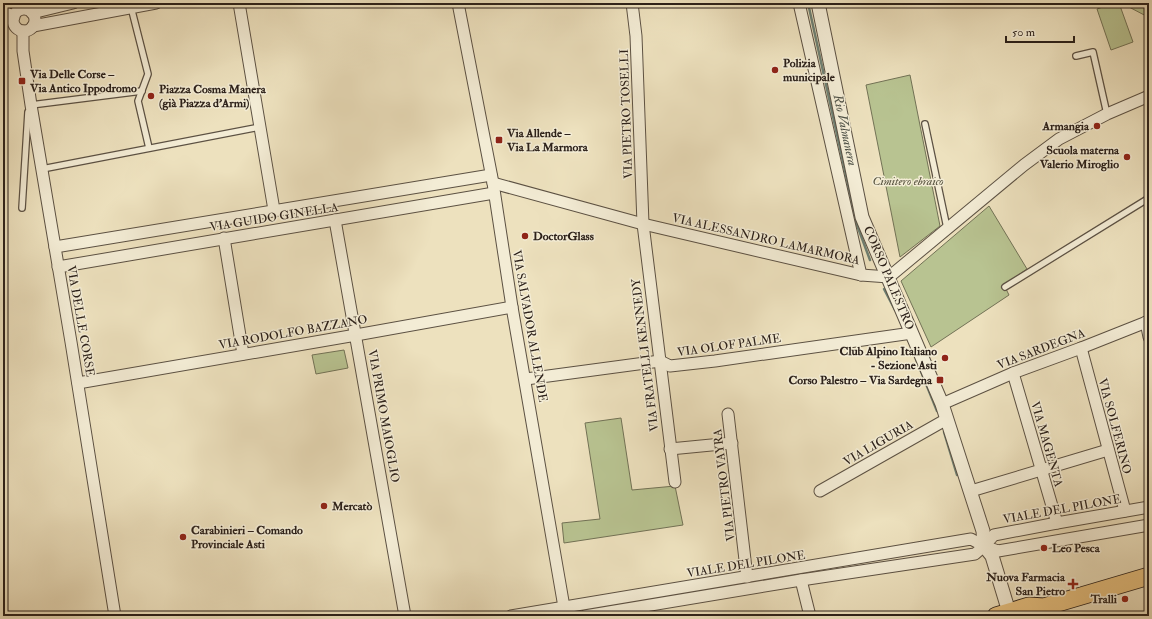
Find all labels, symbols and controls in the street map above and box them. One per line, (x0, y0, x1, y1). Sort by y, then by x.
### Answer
scale bar (1006, 18, 1074, 44)
text: 50 m (1012, 25, 1036, 40)
street label: VIA PIETRO TOSELLI (617, 49, 636, 179)
place label: Polizia municipale (783, 56, 836, 85)
marker: Polizia municipale (770, 65, 780, 75)
place label: Via Delle Corse – Via Antico Ippodromo (29, 67, 137, 96)
marker: Via Delle Corse – Via Antico Ippodromo (17, 76, 27, 86)
place label: Piazza Cosma Manera (già Piazza d'Armi) (159, 82, 267, 111)
marker: Piazza Cosma Manera (già Piazza d'Armi) (146, 91, 156, 101)
water label: Rio Valmanera (829, 92, 860, 167)
place label: Armangia (1041, 119, 1090, 134)
marker: Armangia (1092, 121, 1102, 131)
place label: Via Allende – Via La Marmora (506, 126, 589, 155)
marker: Via Allende – Via La Marmora (494, 135, 504, 145)
place label: Scuola materna Valerio Miroglio (1039, 143, 1120, 172)
marker: Scuola materna Valerio Miroglio (1122, 152, 1132, 162)
park label: Cimitero ebraico (872, 174, 944, 189)
street label: VIA GUIDO GINELLA (209, 200, 340, 235)
street label: VIA ALESSANDRO LAMARMORA (671, 211, 862, 268)
street label: CORSO PALESTRO (860, 224, 917, 333)
place label: DoctorGlass (533, 229, 594, 244)
marker: DoctorGlass (520, 231, 530, 241)
street label: VIA SALVADOR ALLENDE (509, 249, 550, 404)
street label: VIA DELLE CORSE (63, 264, 98, 378)
street label: VIA FRATELLI KENNEDY (629, 277, 662, 432)
street label: VIA RODOLFO BAZZANO (218, 312, 369, 353)
street label: VIA SARDEGNA (995, 326, 1088, 373)
street label: VIA OLOF PALME (676, 331, 782, 360)
place label: Club Alpino Italiano - Sezione Asti (840, 344, 938, 373)
street label: VIA PRIMO MAIOGLIO (364, 348, 403, 484)
marker: Club Alpino Italiano - Sezione Asti (940, 353, 950, 363)
place label: Corso Palestro – Via Sardegna (788, 373, 933, 388)
marker: Corso Palestro – Via Sardegna (935, 375, 945, 385)
street label: VIA SOLFERINO (1095, 377, 1135, 476)
street label: VIA MAGENTA (1027, 400, 1066, 489)
street label: VIA LIGURIA (841, 417, 916, 469)
street label: VIA PIETRO VAYRA (710, 428, 739, 542)
street label: VIALE DEL PILONE (1002, 492, 1123, 527)
place label: Mercatò (331, 499, 372, 514)
marker: Mercatò (319, 501, 329, 511)
place label: Carabinieri – Comando Provinciale Asti (191, 523, 303, 552)
marker: Carabinieri – Comando Provinciale Asti (178, 532, 188, 542)
place label: Leo Pesca (1052, 541, 1101, 556)
marker: Leo Pesca (1039, 543, 1049, 553)
street label: VIALE DEL PILONE (686, 548, 807, 581)
place label: Nuova Farmacia San Pietro (985, 570, 1066, 599)
marker: Nuova Farmacia San Pietro (1068, 579, 1078, 589)
place label: Tralli (1090, 592, 1118, 607)
marker: Tralli (1120, 594, 1130, 604)

